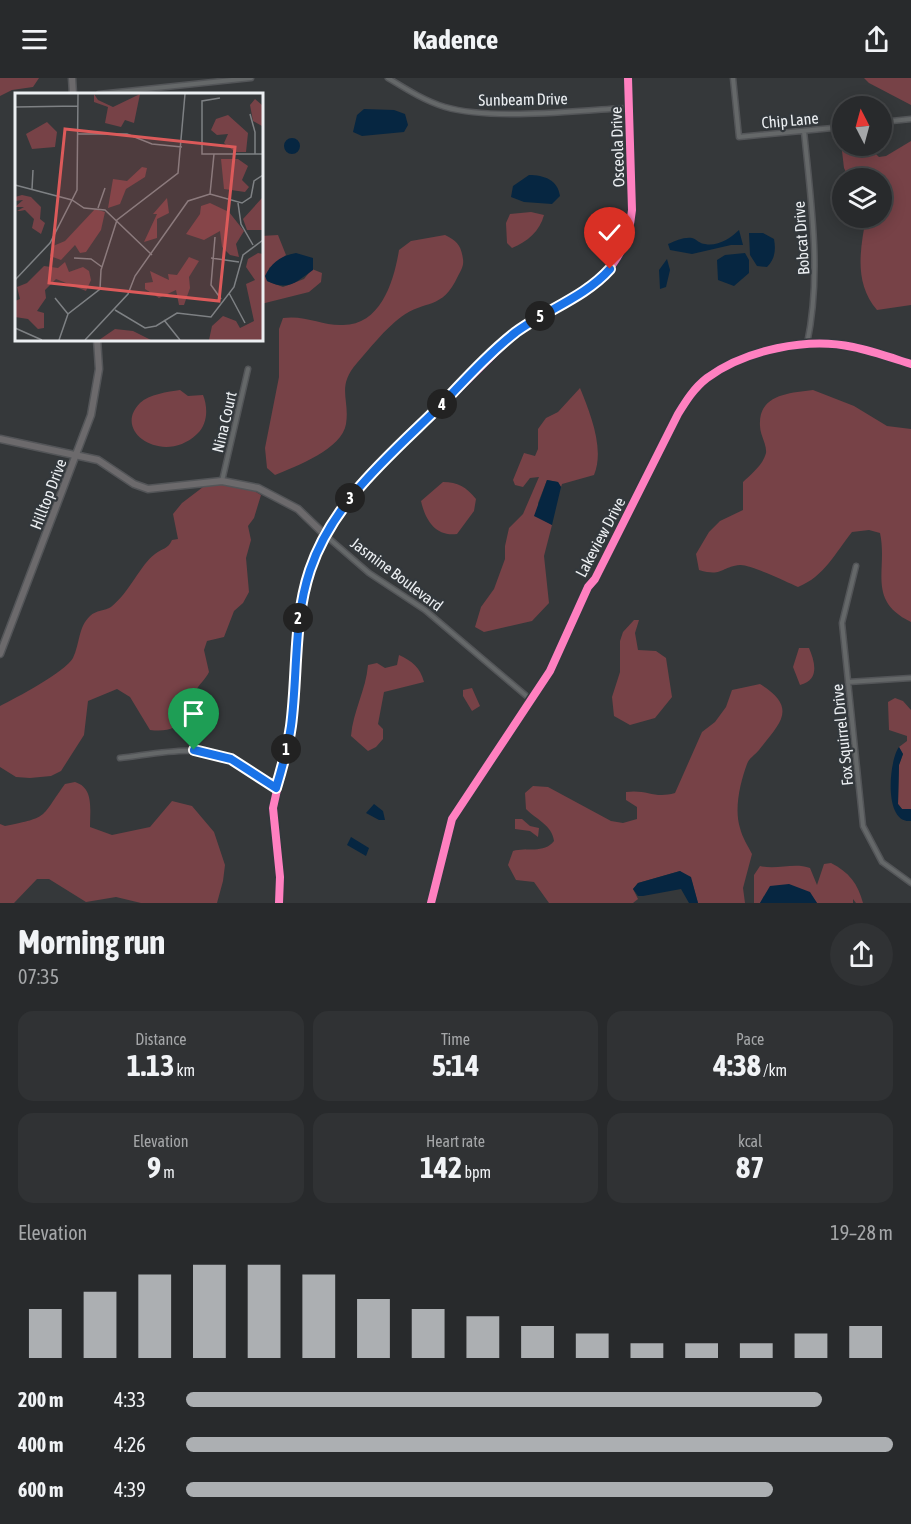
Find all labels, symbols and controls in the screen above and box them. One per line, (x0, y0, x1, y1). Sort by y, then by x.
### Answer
icon: menu (18, 23, 51, 56)
icon: share (860, 23, 893, 56)
text: Kadence (413, 24, 498, 55)
street label: Sunbeam Drive (478, 89, 568, 109)
inset map (15, 93, 262, 340)
north arrow (832, 96, 892, 156)
map controls (832, 96, 892, 228)
street label: Osceola Drive (607, 106, 627, 188)
street label: Chip Lane (761, 109, 819, 132)
button: layers (832, 168, 892, 228)
street label: Bobcat Drive (789, 201, 813, 275)
pin (584, 207, 635, 269)
icon: check (593, 216, 626, 249)
pin: 5 (525, 301, 555, 331)
text: 5 (536, 307, 544, 325)
street label: Nina Court (208, 389, 240, 454)
pin: 4 (427, 389, 457, 419)
text: 4 (438, 395, 446, 413)
street label: Hilltop Drive (26, 456, 71, 532)
pin: 3 (335, 483, 365, 513)
text: 3 (346, 489, 354, 507)
street label: Lakeview Drive (571, 494, 629, 580)
street label: Jasmine Boulevard (347, 533, 447, 615)
pin: 2 (283, 603, 313, 633)
text: 2 (294, 609, 302, 627)
street label: Fox Squirrel Drive (828, 683, 857, 787)
pin (168, 688, 219, 750)
icon: arrive (177, 697, 210, 730)
pin: 1 (271, 734, 301, 764)
text: 1 (282, 740, 290, 758)
text: Morning run (18, 923, 165, 961)
button: share (830, 923, 893, 986)
text: 07:35 (18, 965, 59, 988)
text: Distance (135, 1030, 186, 1048)
text: Time (441, 1030, 470, 1048)
text: Pace (736, 1030, 764, 1048)
text: 1.13 (127, 1048, 174, 1082)
text: 5:14 (432, 1048, 479, 1082)
text: 4:38 (713, 1048, 761, 1082)
text: km (174, 1061, 195, 1079)
text: /km (761, 1061, 787, 1079)
text: Elevation (133, 1132, 189, 1150)
text: Heart rate (426, 1132, 485, 1150)
text: kcal (738, 1132, 762, 1150)
text: 9 (147, 1150, 161, 1184)
text: 142 (420, 1150, 462, 1184)
text: 87 (736, 1150, 764, 1184)
text: m (161, 1163, 175, 1181)
text: bpm (462, 1163, 491, 1181)
text: Elevation (18, 1221, 87, 1244)
text: 19–28 m (830, 1221, 893, 1244)
text: 200 m (18, 1388, 63, 1411)
text: 4:33 (114, 1388, 146, 1411)
text: 400 m (18, 1433, 63, 1456)
text: 4:26 (114, 1433, 146, 1456)
text: 600 m (18, 1478, 63, 1501)
text: 4:39 (114, 1478, 146, 1501)

